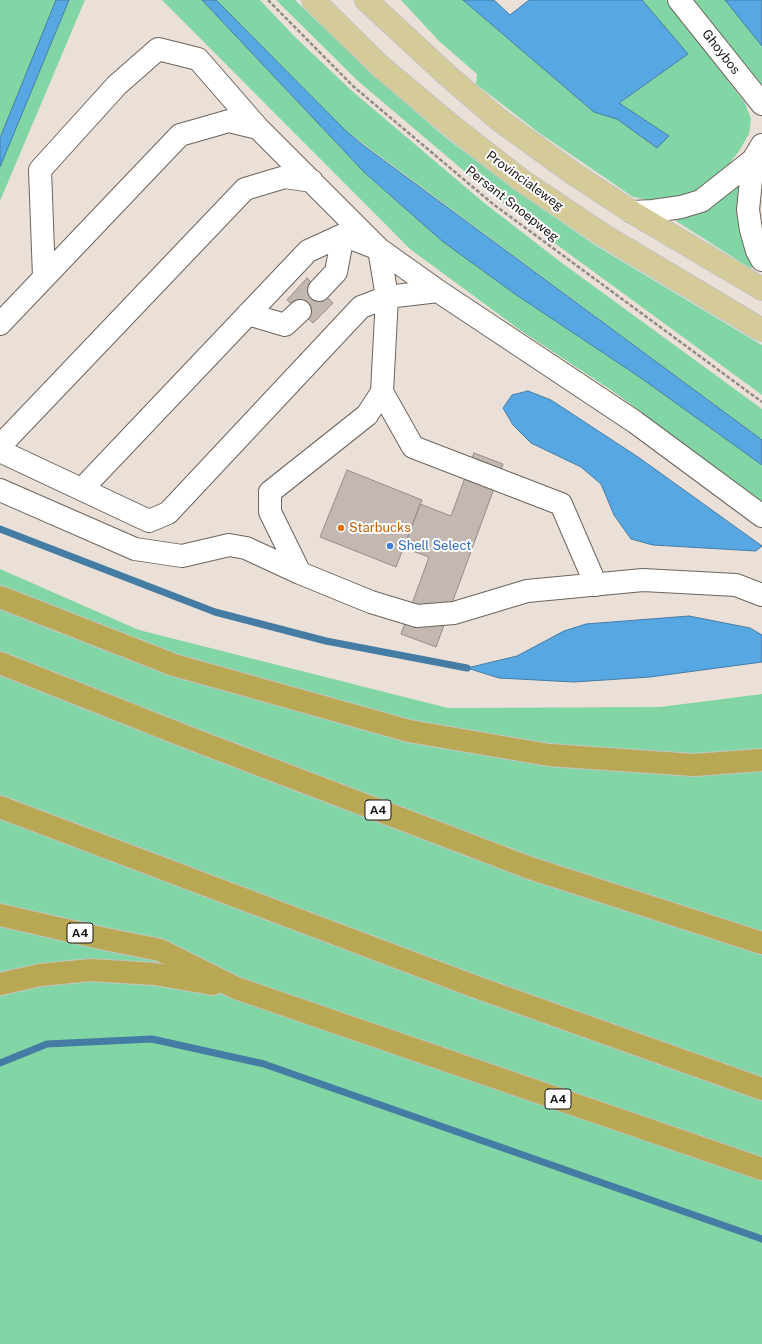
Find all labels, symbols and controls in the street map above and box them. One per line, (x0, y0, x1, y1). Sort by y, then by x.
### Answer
street label: Ghoybos (699, 26, 743, 78)
street label: Provincialeweg (483, 148, 567, 214)
street label: Persant Snoepweg (462, 163, 562, 245)
place label: Starbucks (349, 520, 411, 536)
marker: Starbucks (336, 523, 346, 533)
place label: Shell Select (398, 538, 471, 554)
marker: Shell Select (385, 541, 395, 551)
road number: A4 (365, 800, 391, 820)
road number: A4 (67, 923, 93, 943)
road number: A4 (545, 1089, 571, 1109)

